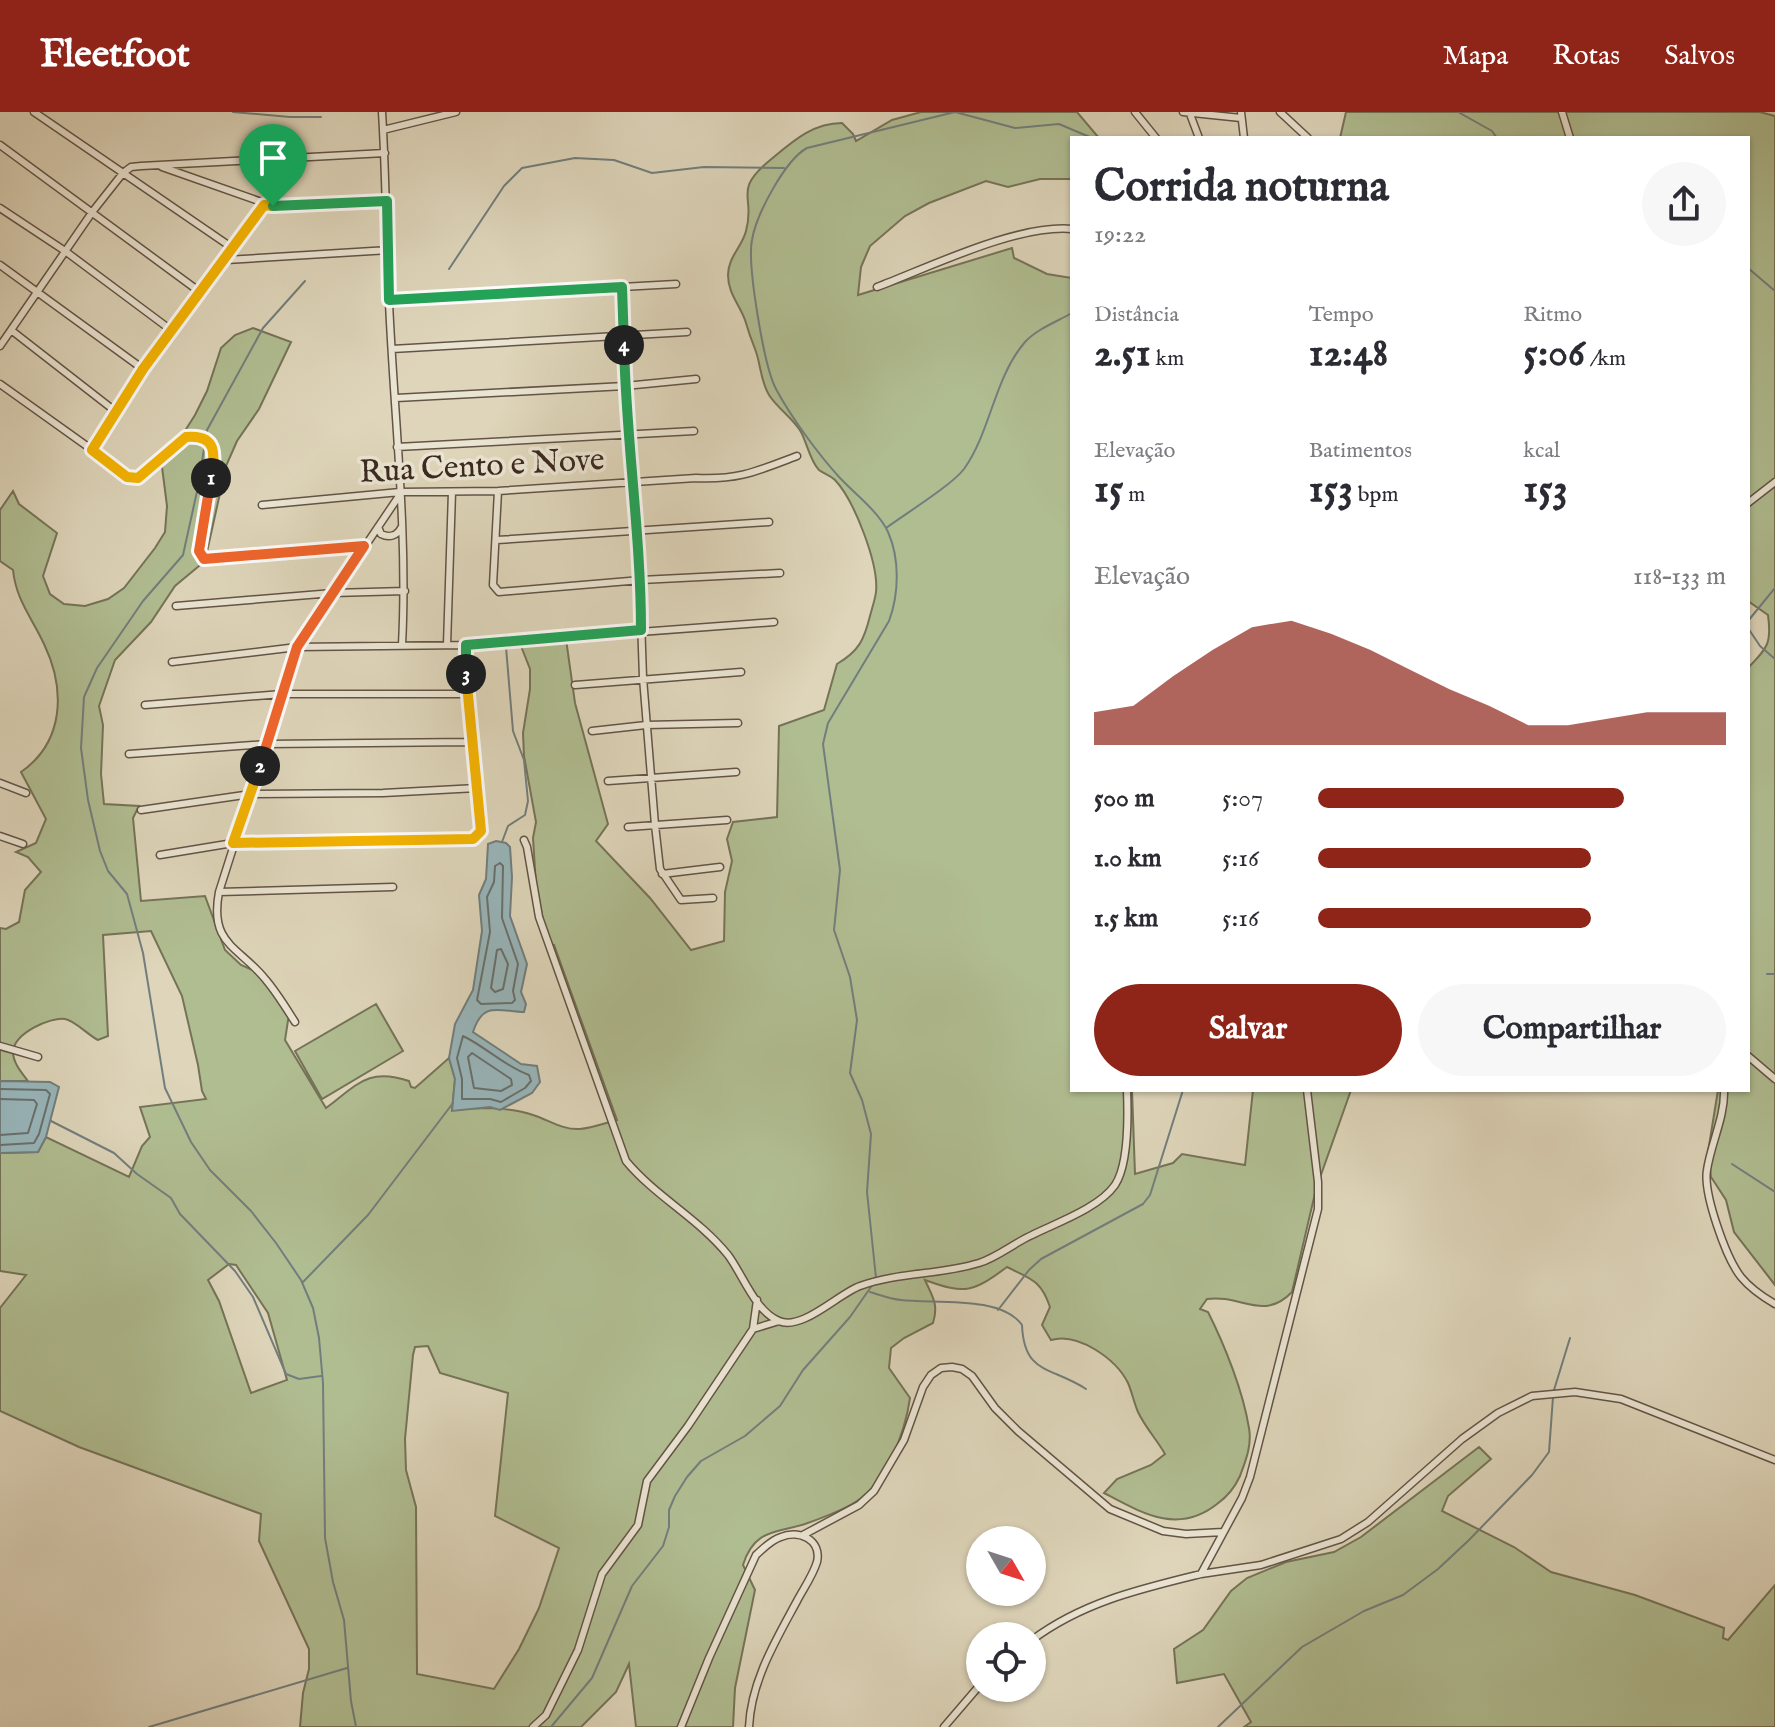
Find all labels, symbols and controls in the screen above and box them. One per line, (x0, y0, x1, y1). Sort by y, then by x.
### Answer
text: Fleetfoot (40, 32, 190, 80)
text: Mapa (1443, 39, 1508, 74)
text: Rotas (1552, 39, 1620, 74)
text: Salvos (1664, 39, 1735, 74)
pin (239, 124, 307, 206)
icon: arrive (251, 136, 295, 180)
text: Corrida noturna (1094, 160, 1389, 216)
button: share (1642, 162, 1726, 246)
text: 19:22 (1094, 218, 1146, 251)
text: Distância (1094, 301, 1179, 329)
text: Tempo (1309, 301, 1374, 329)
text: Ritmo (1523, 301, 1582, 329)
pin: 4 (604, 325, 644, 365)
text: 2.51 (1094, 329, 1151, 380)
text: 12:48 (1309, 329, 1388, 380)
text: 5:06 (1523, 329, 1585, 380)
text: 4 (619, 331, 629, 359)
text: km (1151, 345, 1184, 373)
text: /km (1585, 345, 1626, 373)
text: Elevação (1094, 437, 1175, 465)
text: Batimentos (1309, 437, 1412, 465)
text: kcal (1523, 437, 1560, 465)
street label: Rua Cento e Nove (358, 440, 606, 494)
pin: 1 (191, 458, 231, 498)
text: 1 (207, 464, 215, 492)
text: 15 (1094, 465, 1123, 516)
text: 153 (1309, 465, 1353, 516)
text: 153 (1523, 465, 1568, 516)
text: m (1123, 481, 1145, 509)
text: bpm (1353, 481, 1398, 509)
text: Elevação (1094, 560, 1190, 593)
text: 118–133 m (1633, 560, 1726, 593)
pin: 3 (446, 654, 486, 694)
text: 3 (462, 660, 470, 688)
pin: 2 (240, 746, 280, 786)
text: 2 (255, 752, 265, 780)
text: 500 m (1094, 782, 1155, 815)
text: 5:07 (1222, 782, 1263, 815)
text: 1.0 km (1094, 842, 1162, 875)
text: 5:16 (1222, 842, 1259, 875)
text: 1.5 km (1094, 902, 1158, 935)
text: 5:16 (1222, 902, 1259, 935)
button: Salvar (1094, 984, 1402, 1076)
button: Compartilhar (1418, 984, 1726, 1076)
north arrow (966, 1526, 1046, 1606)
map controls (966, 1526, 1046, 1702)
button: locate (966, 1622, 1046, 1702)

